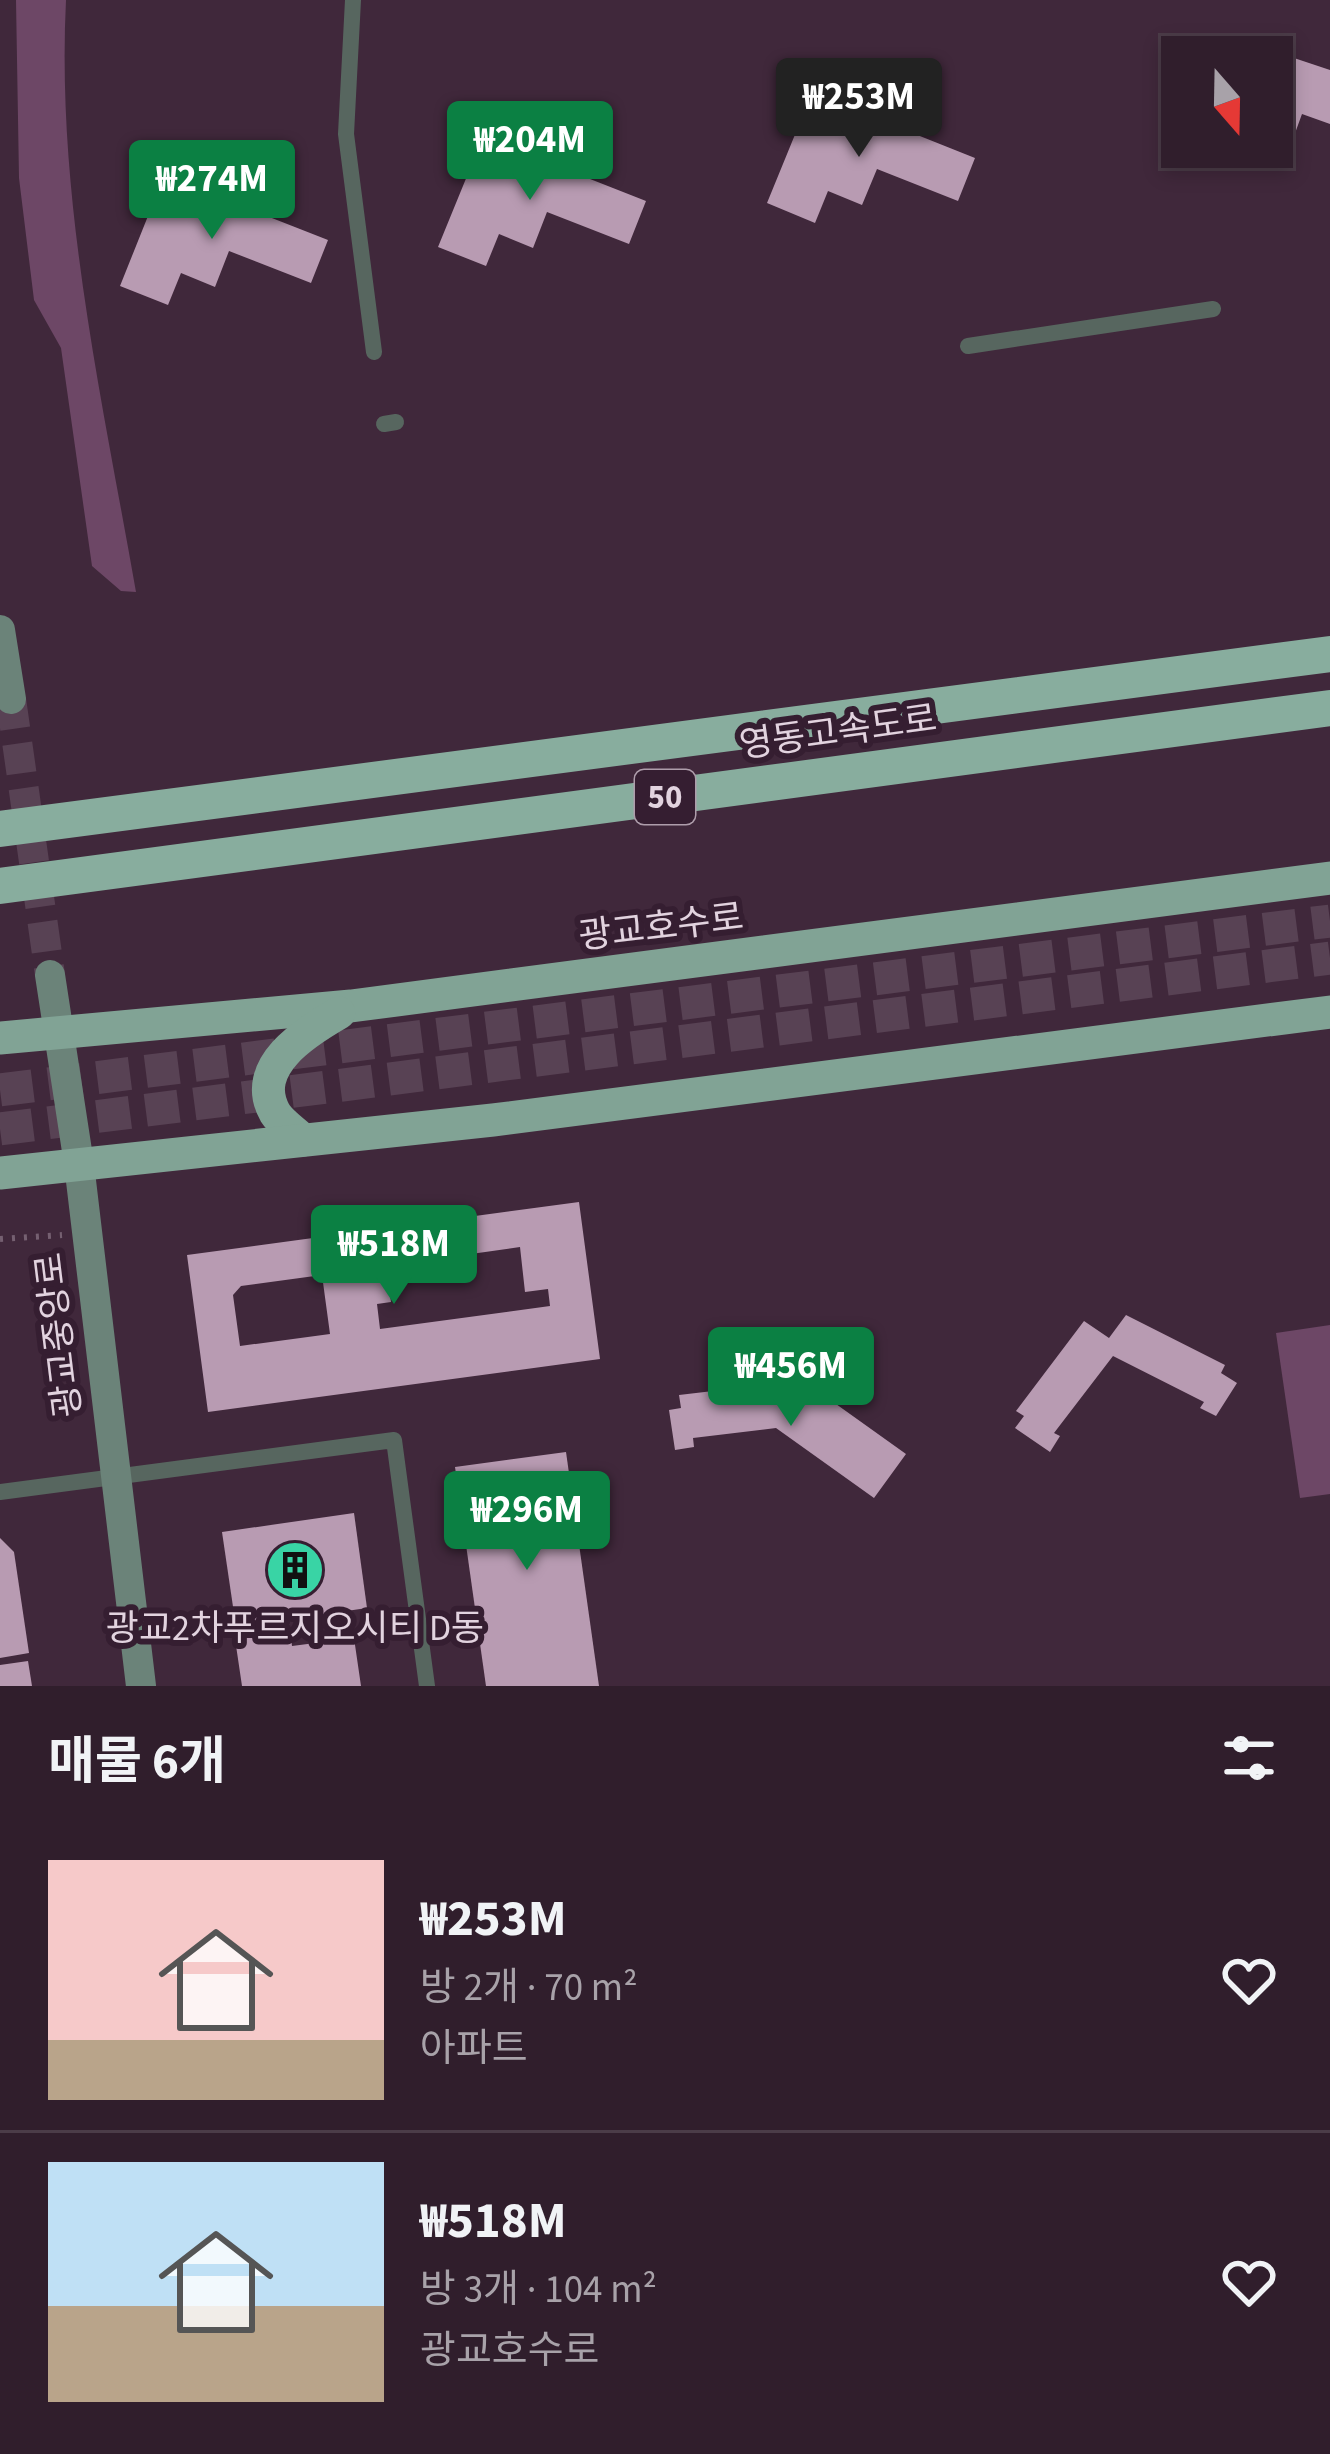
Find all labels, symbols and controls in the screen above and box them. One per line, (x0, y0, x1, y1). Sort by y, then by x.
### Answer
north arrow (1161, 36, 1293, 168)
map controls (1161, 36, 1293, 168)
pin: ₩253M (775, 58, 943, 160)
text: ₩253M (803, 69, 915, 125)
pin: ₩204M (446, 101, 614, 203)
text: ₩204M (474, 112, 586, 168)
pin: ₩274M (128, 140, 296, 242)
text: ₩274M (156, 151, 268, 207)
street label: 영동고속도로 (736, 693, 940, 771)
road number: 50 (635, 770, 695, 824)
street label: 광교호수로 (576, 892, 746, 962)
pin: ₩518M (310, 1205, 478, 1307)
text: ₩518M (338, 1216, 450, 1272)
street label: 광교중앙로 (24, 1250, 94, 1420)
pin: ₩456M (707, 1327, 875, 1429)
text: ₩456M (735, 1338, 847, 1394)
pin: ₩296M (443, 1471, 611, 1573)
text: ₩296M (471, 1482, 583, 1538)
building icon: 광교2차푸르지오시티 D동 (264, 1539, 326, 1601)
place label: 광교2차푸르지오시티 D동 (106, 1603, 484, 1654)
icon: filters (1216, 1725, 1282, 1791)
text: 매물 6개 (48, 1726, 226, 1798)
text: ₩253M (420, 1883, 567, 1955)
icon: home (144, 1908, 288, 2052)
icon: heart (1216, 1947, 1282, 2013)
text: 방 2개 · 70 m² (420, 1960, 637, 2016)
text: 아파트 (420, 2021, 528, 2077)
text: ₩518M (420, 2185, 567, 2257)
icon: home (144, 2210, 288, 2354)
icon: heart (1216, 2249, 1282, 2315)
text: 방 3개 · 104 m² (420, 2262, 657, 2318)
text: 광교호수로 (420, 2323, 599, 2379)

